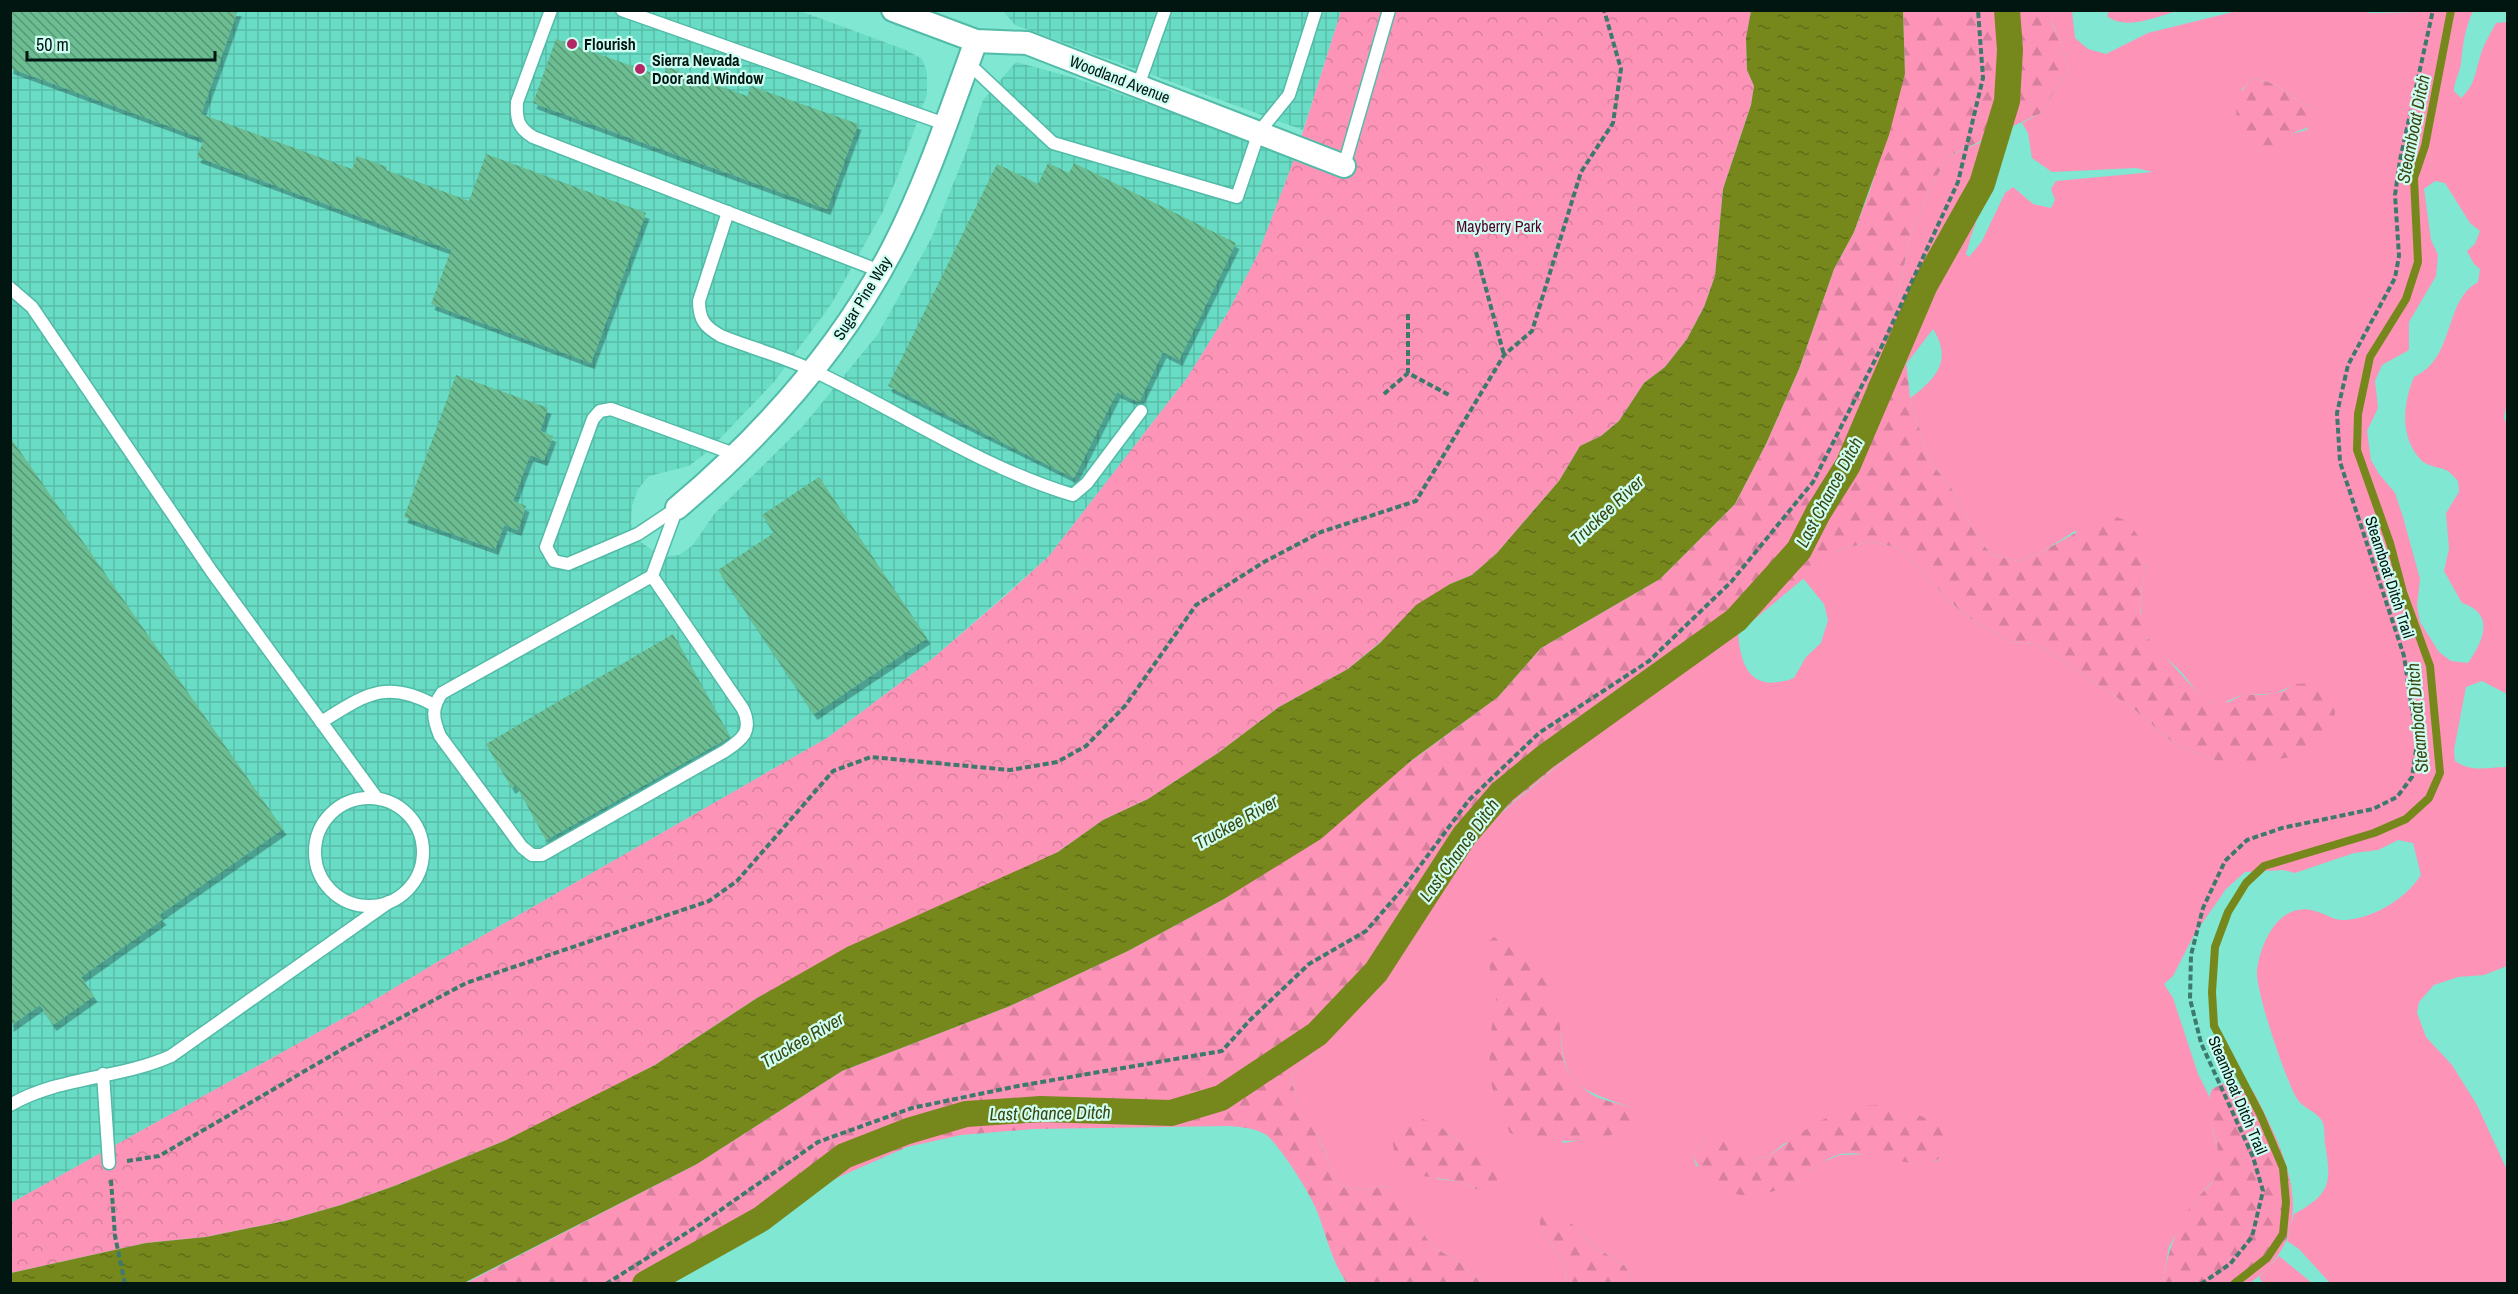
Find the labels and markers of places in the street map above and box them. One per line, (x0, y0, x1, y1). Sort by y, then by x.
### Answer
place label: Flourish (584, 33, 636, 55)
marker: Flourish (565, 37, 579, 51)
place label: Sierra Nevada Door and Window (652, 49, 764, 89)
marker: Sierra Nevada Door and Window (633, 62, 647, 76)

